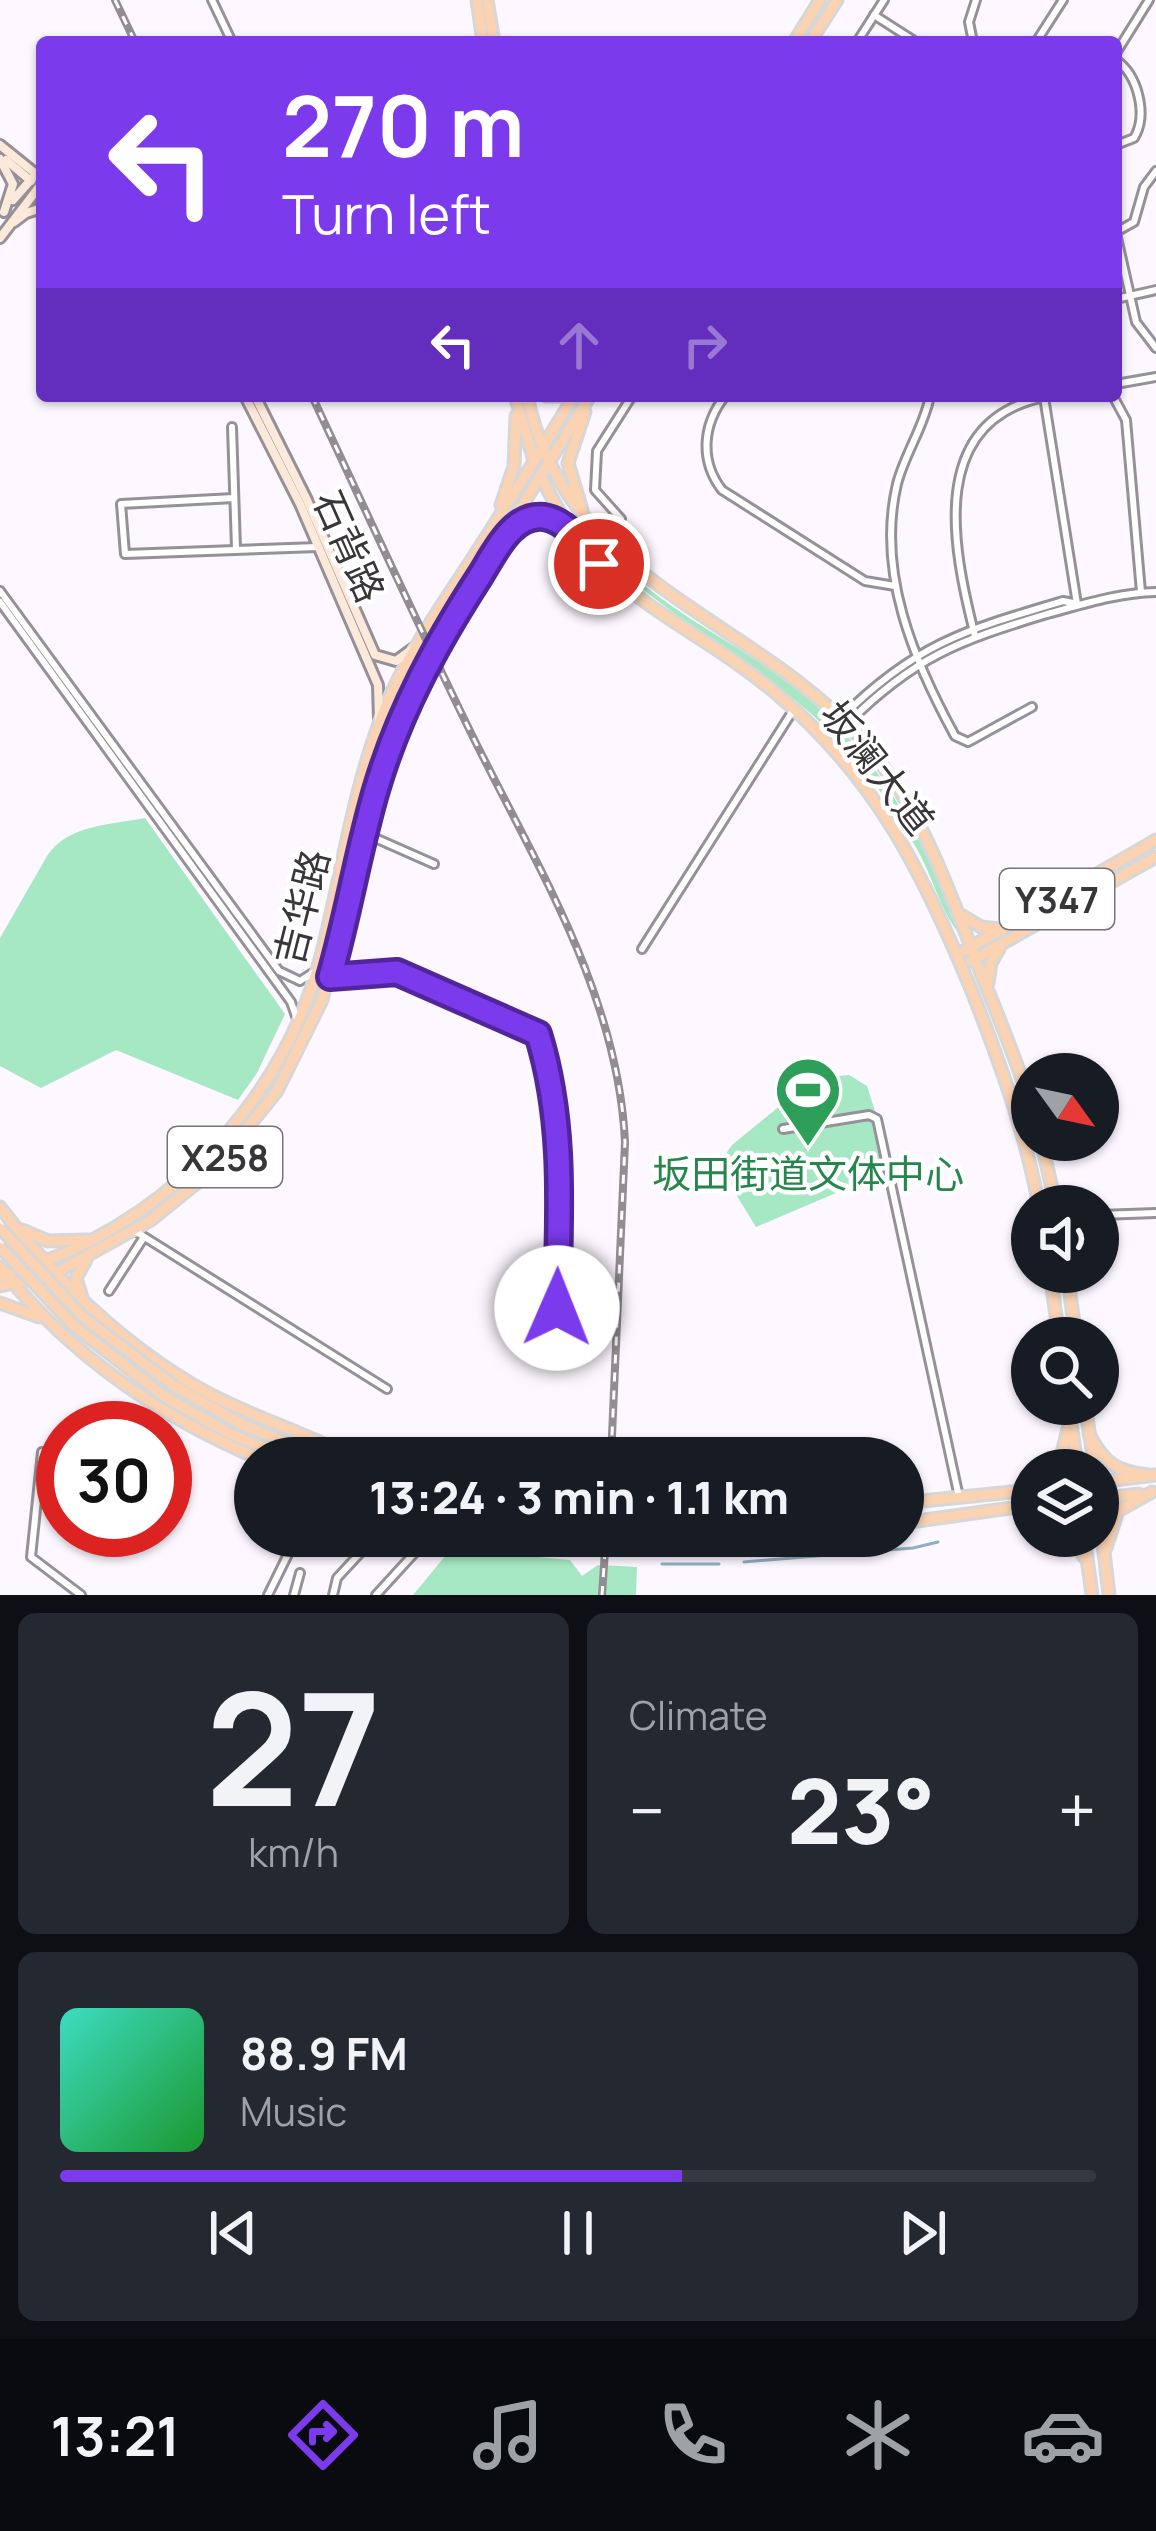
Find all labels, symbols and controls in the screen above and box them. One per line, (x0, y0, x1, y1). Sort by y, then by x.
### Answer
text: 270 m (282, 67, 524, 182)
icon: left (84, 84, 240, 240)
text: Turn left (282, 176, 491, 250)
icon: left (420, 312, 486, 378)
icon: ahead (546, 312, 612, 378)
icon: right (672, 312, 738, 378)
street label: 石背路 (302, 482, 398, 610)
pin (548, 513, 650, 615)
icon: arrive (566, 531, 632, 597)
street label: 坂澜大道 (809, 689, 947, 845)
street label: 吉华路 (261, 844, 341, 970)
road number: Y347 (1000, 869, 1114, 929)
north arrow (1011, 1053, 1119, 1161)
map controls (1011, 1053, 1119, 1557)
sports icon: 坂田街道文体中心 (773, 1055, 843, 1149)
road number: X258 (168, 1127, 282, 1187)
place label: 坂田街道文体中心 (652, 1146, 964, 1200)
button: sound (1011, 1185, 1119, 1293)
position arrow (494, 1245, 620, 1371)
button: search (1011, 1317, 1119, 1425)
speed limit sign: 30 (36, 1401, 192, 1557)
button: layers (1011, 1449, 1119, 1557)
text: 13:24 · 3 min · 1.1 km (369, 1466, 789, 1528)
text: 27 (205, 1640, 382, 1853)
text: Climate (629, 1688, 768, 1742)
text: 23° (787, 1748, 935, 1871)
text: − (629, 1765, 665, 1855)
text: + (1058, 1765, 1096, 1855)
text: km/h (248, 1825, 339, 1879)
text: 88.9 FM (240, 2022, 408, 2084)
text: Music (240, 2084, 347, 2138)
icon: previous (200, 2200, 266, 2266)
icon: pause (545, 2200, 611, 2266)
icon: next (890, 2200, 956, 2266)
icon: directions (281, 2393, 365, 2477)
icon: music (466, 2393, 550, 2477)
icon: phone (651, 2393, 735, 2477)
icon: climate (836, 2393, 920, 2477)
icon: car (1021, 2393, 1105, 2477)
text: 13:21 (51, 2398, 180, 2472)

